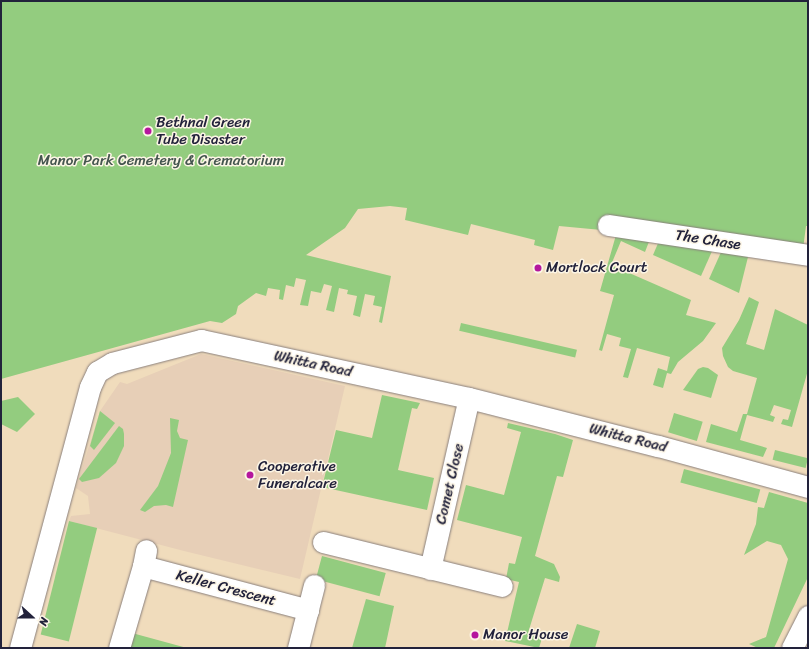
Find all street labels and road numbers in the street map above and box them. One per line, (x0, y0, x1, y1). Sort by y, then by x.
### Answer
street label: The Chase (673, 226, 743, 254)
street label: Whitta Road (272, 347, 354, 381)
street label: Whitta Road (587, 420, 669, 456)
street label: Comet Close (432, 442, 468, 526)
street label: Keller Crescent (174, 566, 278, 610)

